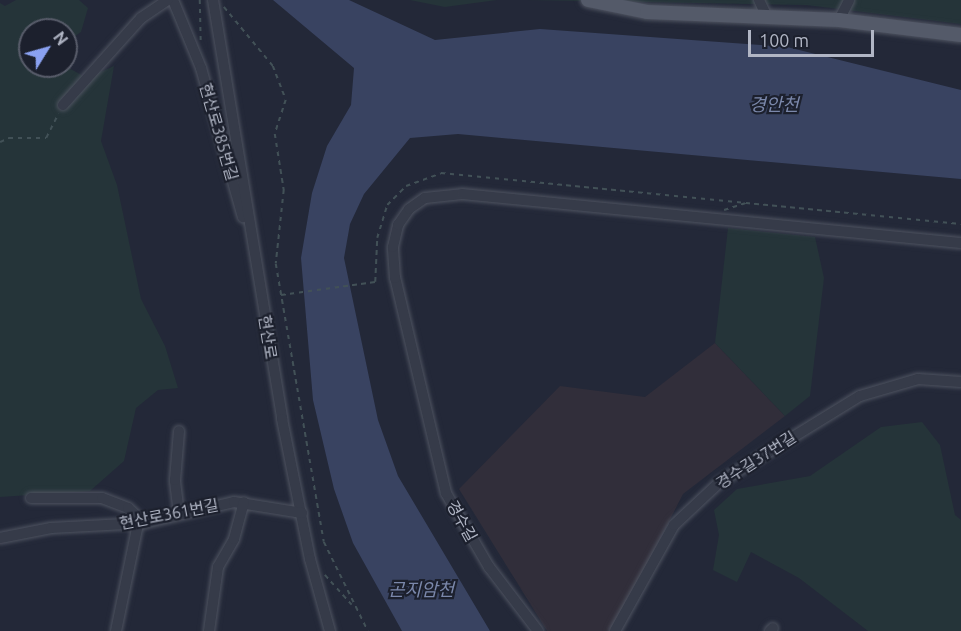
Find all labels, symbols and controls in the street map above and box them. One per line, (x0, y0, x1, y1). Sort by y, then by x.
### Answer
north arrow (18, 18, 78, 78)
scale bar (751, 18, 877, 56)
text: N (50, 28, 72, 49)
text: 100 m (759, 30, 809, 50)
street label: 현산로385번길 (196, 81, 242, 183)
water label: 경안천 (749, 93, 799, 115)
street label: 현산로 (255, 314, 281, 360)
street label: 경수길37번길 (712, 427, 800, 493)
street label: 현산로361번길 (118, 495, 220, 533)
street label: 경수길 (443, 497, 481, 545)
water label: 곤지암천 (388, 578, 454, 600)

